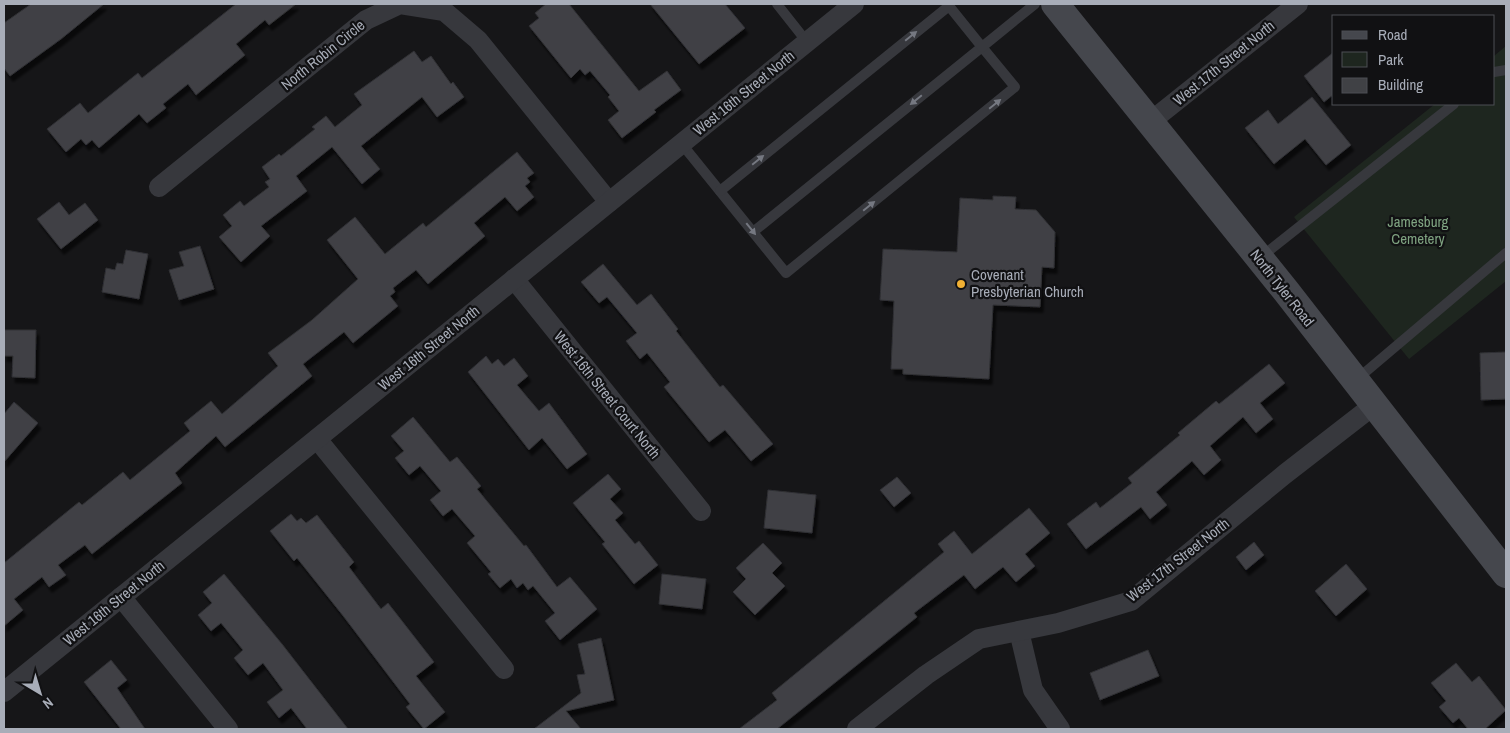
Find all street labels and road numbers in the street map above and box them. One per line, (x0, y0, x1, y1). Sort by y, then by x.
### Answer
street label: North Robin Circle (276, 14, 369, 95)
street label: West 17th Street North (1169, 15, 1279, 110)
street label: West 16th Street North (689, 45, 799, 140)
street label: North Tyler Road (1246, 245, 1319, 331)
street label: West 16th Street North (374, 300, 484, 395)
street label: West 16th Street Court North (549, 327, 665, 463)
street label: West 17th Street North (1122, 513, 1233, 606)
street label: West 16th Street North (59, 555, 169, 650)

